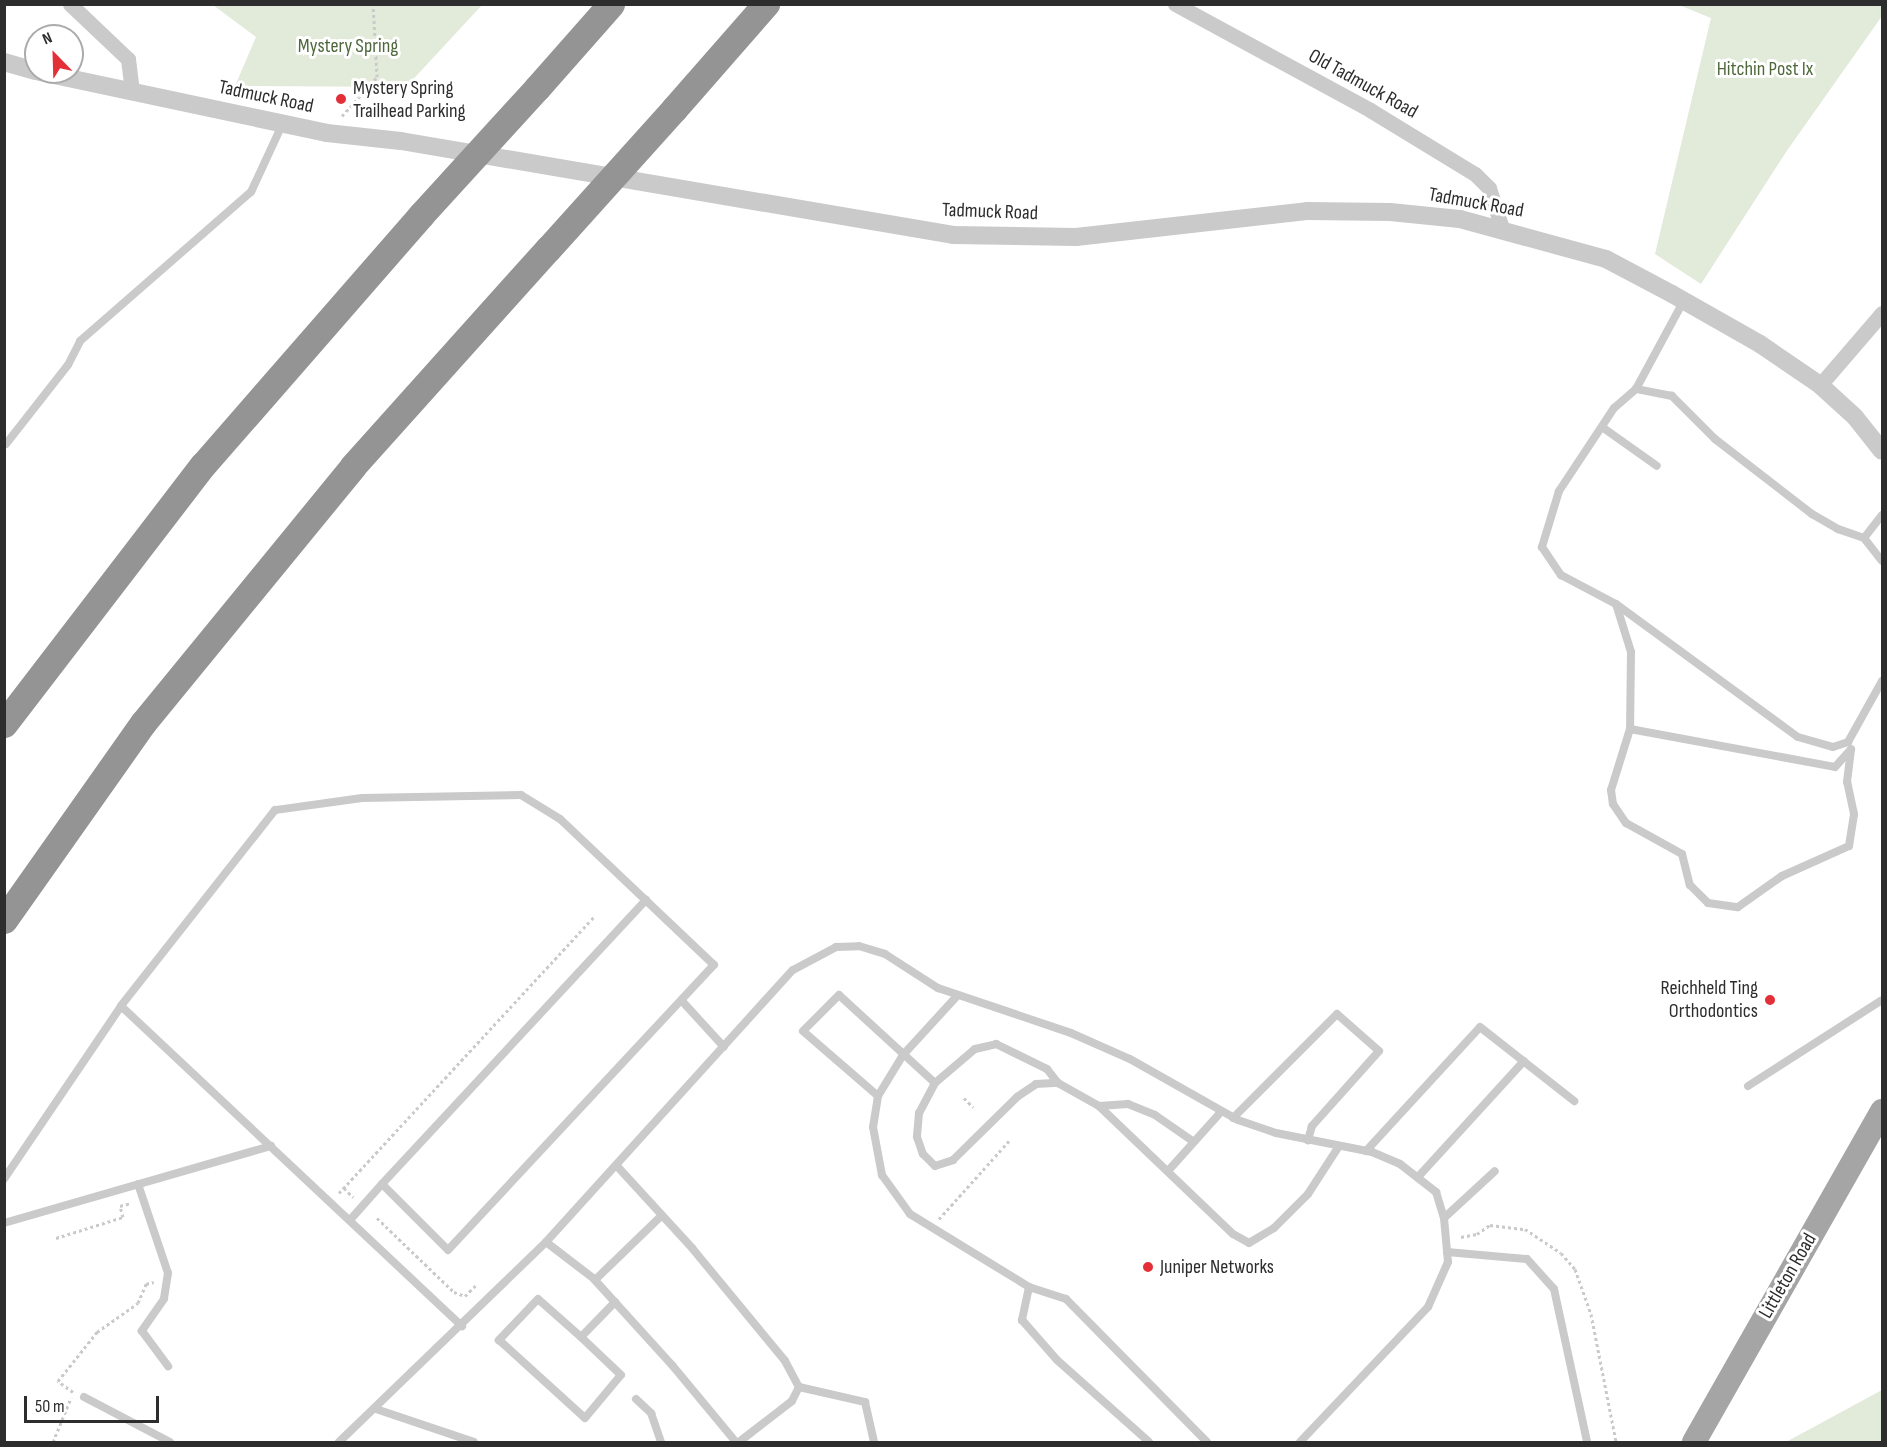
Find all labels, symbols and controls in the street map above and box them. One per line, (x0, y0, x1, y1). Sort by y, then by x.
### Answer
north arrow (24, 24, 84, 84)
text: N (40, 28, 55, 49)
park label: Mystery Spring (298, 34, 398, 58)
street label: Old Tadmuck Road (1304, 44, 1422, 124)
park label: Hitchin Post Ix (1717, 57, 1813, 81)
street label: Tadmuck Road (216, 75, 316, 119)
place label: Mystery Spring Trailhead Parking (353, 76, 466, 123)
marker: Mystery Spring Trailhead Parking (334, 92, 348, 106)
street label: Tadmuck Road (1427, 183, 1525, 223)
street label: Tadmuck Road (942, 198, 1038, 226)
place label: Reichheld Ting Orthodontics (1660, 976, 1758, 1023)
marker: Reichheld Ting Orthodontics (1763, 993, 1777, 1007)
street label: Littleton Road (1754, 1229, 1822, 1323)
place label: Juniper Networks (1160, 1255, 1274, 1279)
marker: Juniper Networks (1141, 1260, 1155, 1274)
scale bar (27, 1384, 162, 1422)
text: 50 m (35, 1396, 65, 1417)

